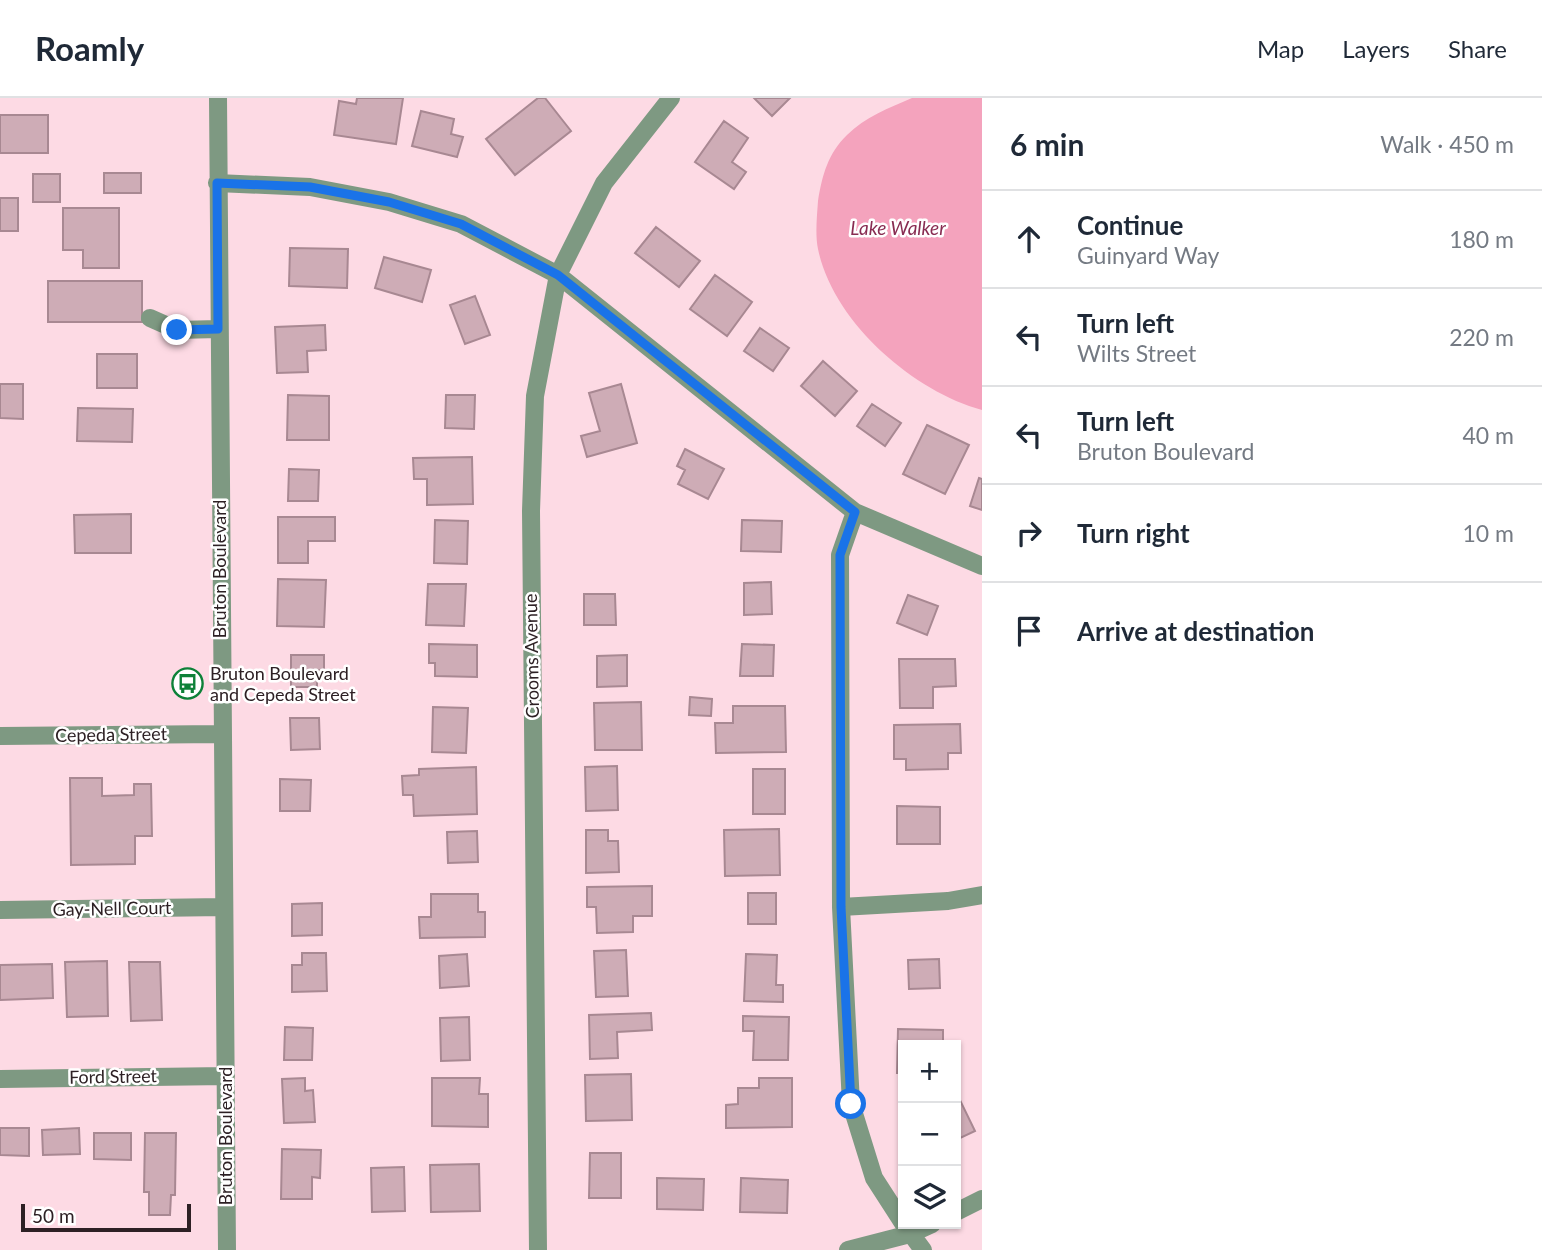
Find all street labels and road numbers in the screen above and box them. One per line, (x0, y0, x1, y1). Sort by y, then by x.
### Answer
street label: Bruton Boulevard (208, 500, 230, 638)
street label: Crooms Avenue (519, 593, 543, 719)
street label: Cepeda Street (55, 722, 168, 746)
street label: Gay-Nell Court (52, 896, 172, 920)
street label: Ford Street (69, 1064, 158, 1088)
street label: Bruton Boulevard (214, 1067, 236, 1205)

